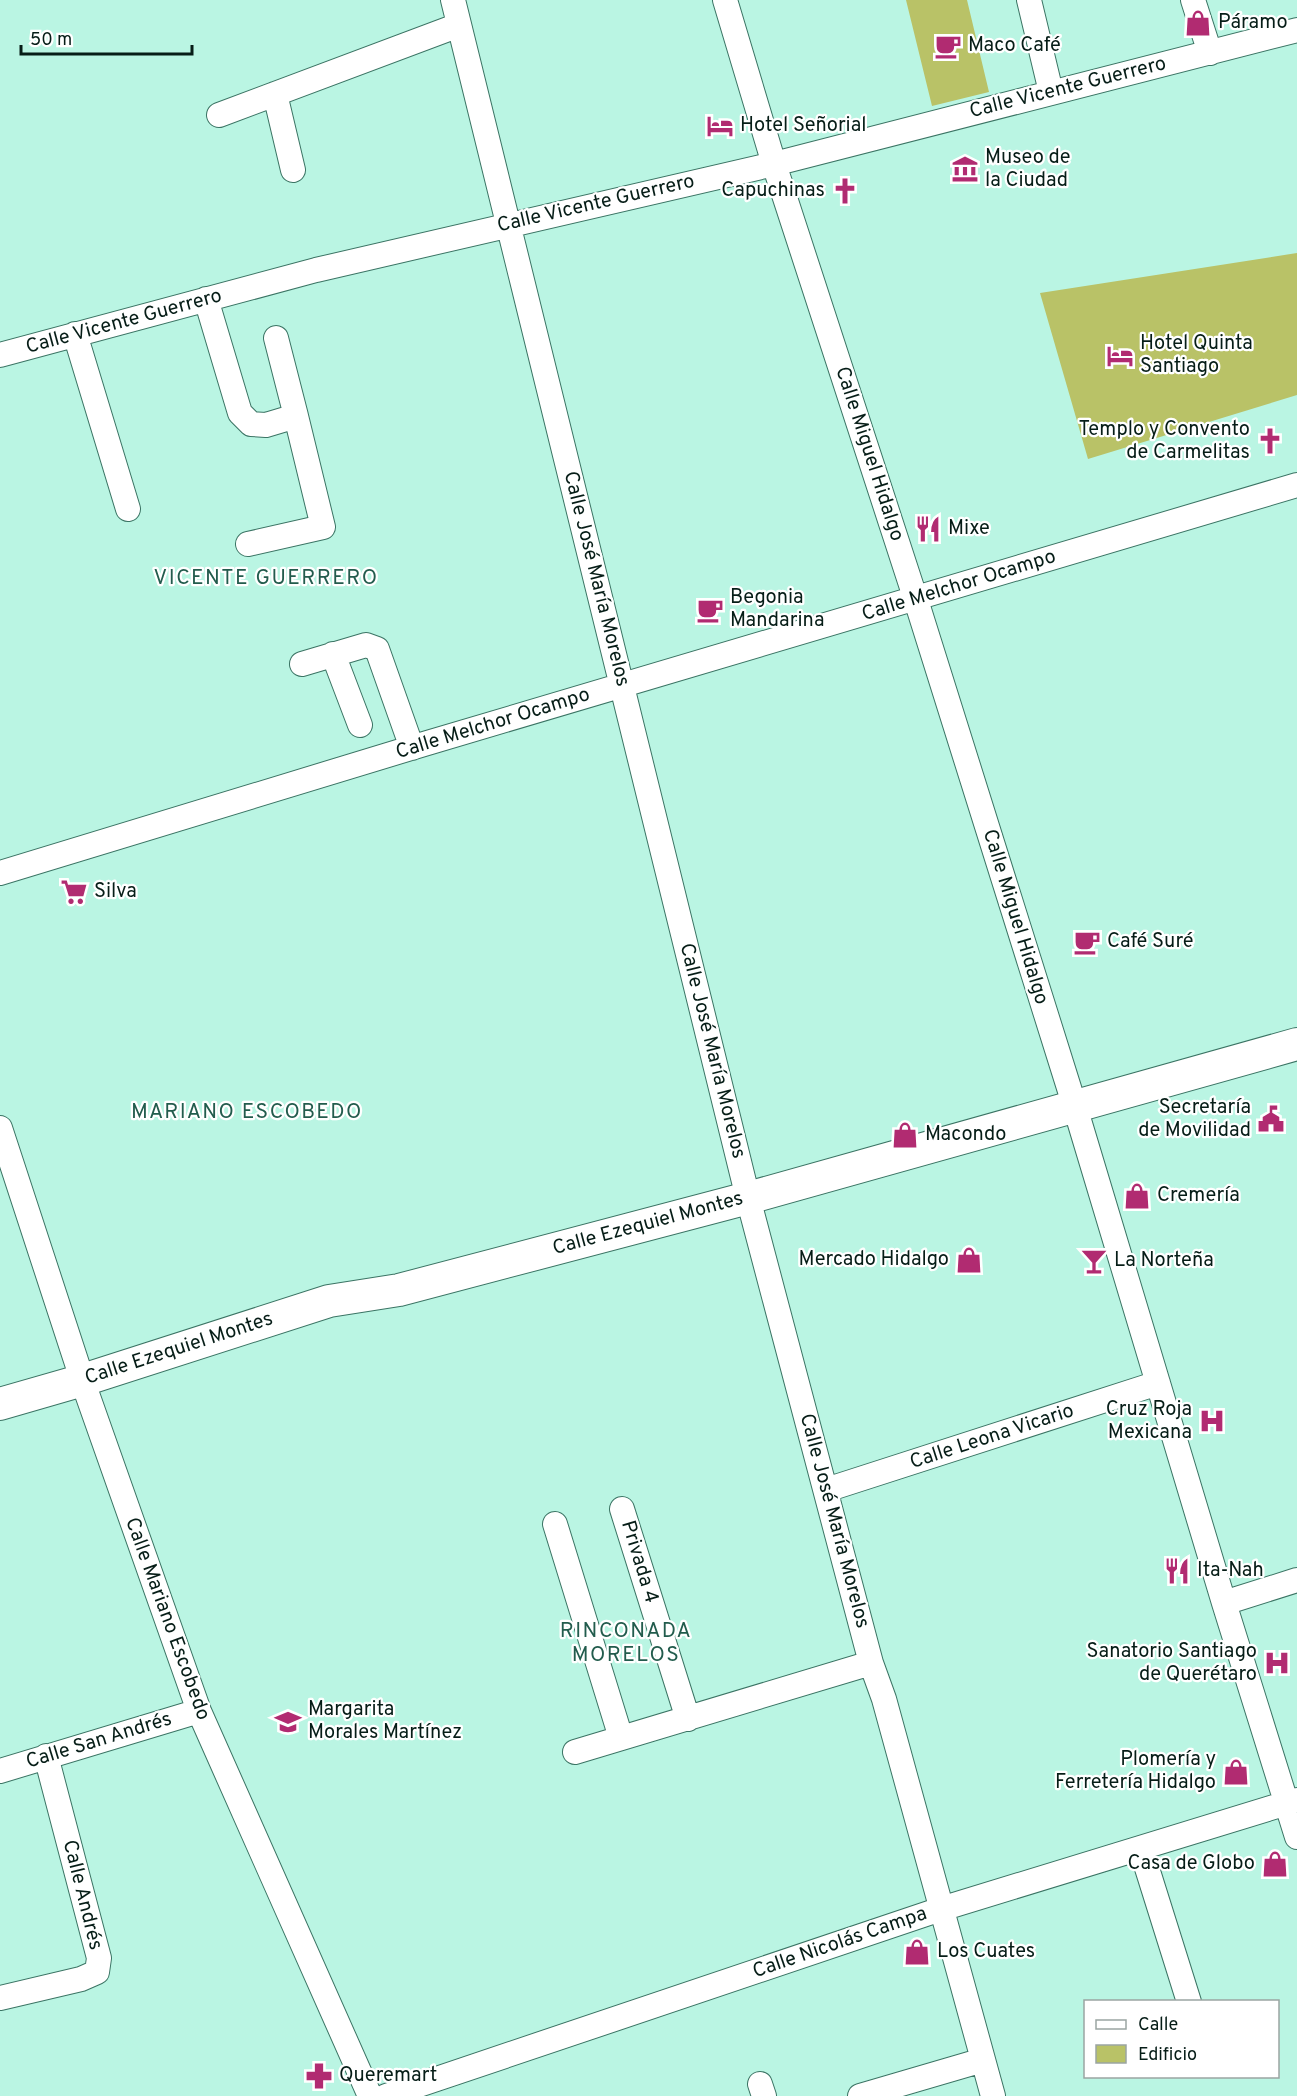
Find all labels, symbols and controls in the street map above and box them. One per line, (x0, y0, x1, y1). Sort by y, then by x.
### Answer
shop icon: Páramo (1183, 8, 1213, 38)
place label: Páramo (1218, 10, 1288, 36)
scale bar (21, 18, 192, 56)
text: 50 m (30, 29, 72, 52)
cafe icon: Maco Café (933, 31, 963, 61)
place label: Maco Café (968, 33, 1061, 59)
street label: Calle Vicente Guerrero (967, 51, 1169, 125)
hotel icon: Hotel Señorial (705, 111, 735, 141)
place label: Hotel Señorial (740, 113, 866, 139)
place label: Museo de la Ciudad (985, 145, 1071, 194)
museum icon: Museo de la Ciudad (950, 154, 980, 184)
street label: Calle Vicente Guerrero (495, 169, 697, 239)
church icon: Capuchinas (830, 176, 860, 206)
place label: Capuchinas (721, 178, 825, 204)
street label: Calle Vicente Guerrero (23, 283, 225, 361)
place label: Hotel Quinta Santiago (1140, 331, 1253, 380)
hotel icon: Hotel Quinta Santiago (1105, 341, 1135, 371)
street label: Calle Miguel Hidalgo (829, 363, 909, 545)
place label: Templo y Convento de Carmelitas (1078, 417, 1250, 466)
church icon: Templo y Convento de Carmelitas (1255, 426, 1285, 456)
street label: Calle José María Morelos (557, 469, 635, 689)
restaurant icon: Mixe (913, 514, 943, 544)
place label: Mixe (948, 516, 990, 542)
street label: Calle Melchor Ocampo (859, 544, 1059, 628)
district label: VICENTE GUERRERO (154, 565, 378, 592)
place label: Begonia Mandarina (730, 585, 824, 634)
cafe icon: Begonia Mandarina (695, 595, 725, 625)
street label: Calle Melchor Ocampo (393, 682, 593, 766)
street label: Calle Miguel Hidalgo (976, 826, 1054, 1008)
supermarket icon: Silva (59, 877, 89, 907)
place label: Silva (94, 879, 137, 905)
cafe icon: Café Suré (1072, 927, 1102, 957)
place label: Café Suré (1107, 929, 1194, 955)
street label: Calle José María Morelos (673, 941, 751, 1161)
place label: Secretaría de Movilidad (1138, 1095, 1251, 1144)
district label: MARIANO ESCOBEDO (131, 1099, 363, 1126)
public building icon: Secretaría de Movilidad (1256, 1104, 1286, 1134)
shop icon: Macondo (890, 1120, 920, 1150)
place label: Macondo (925, 1122, 1006, 1148)
shop icon: Cremería (1122, 1181, 1152, 1211)
place label: Cremería (1157, 1183, 1240, 1209)
street label: Calle Ezequiel Montes (550, 1186, 746, 1262)
shop icon: Mercado Hidalgo (954, 1245, 984, 1275)
bar icon: La Norteña (1079, 1246, 1109, 1276)
place label: Mercado Hidalgo (799, 1247, 949, 1273)
place label: La Norteña (1114, 1248, 1214, 1274)
street label: Calle Ezequiel Montes (82, 1306, 276, 1392)
place label: Cruz Roja Mexicana (1106, 1397, 1192, 1446)
street label: Calle Leona Vicario (907, 1398, 1077, 1476)
hospital icon: Cruz Roja Mexicana (1197, 1406, 1227, 1436)
street label: Calle José María Morelos (793, 1411, 875, 1631)
street label: Calle Mariano Escobedo (118, 1514, 216, 1724)
street label: Privada 4 (614, 1518, 664, 1606)
restaurant icon: Ita-Nah (1162, 1556, 1192, 1586)
place label: Ita-Nah (1197, 1558, 1264, 1584)
district label: RINCONADA MORELOS (560, 1618, 692, 1669)
place label: Sanatorio Santiago de Querétaro (1087, 1639, 1257, 1688)
hospital icon: Sanatorio Santiago de Querétaro (1262, 1648, 1292, 1678)
place label: Margarita Morales Martínez (308, 1697, 462, 1746)
street label: Calle San Andrés (23, 1706, 175, 1776)
school or university icon: Margarita Morales Martínez (273, 1707, 303, 1737)
place label: Plomería y Ferretería Hidalgo (1055, 1747, 1216, 1796)
shop icon: Plomería y Ferretería Hidalgo (1221, 1757, 1251, 1787)
street label: Calle Andrés (56, 1837, 108, 1953)
shop icon: Casa de Globo (1260, 1849, 1290, 1879)
place label: Casa de Globo (1128, 1851, 1255, 1877)
street label: Calle Nicolás Campa (749, 1901, 931, 1985)
shop icon: Los Cuates (902, 1937, 932, 1967)
place label: Los Cuates (937, 1939, 1035, 1965)
legend (1084, 2000, 1279, 2078)
text: Calle (1138, 2014, 1178, 2037)
text: Edificio (1138, 2044, 1197, 2067)
pharmacy icon: Queremart (304, 2061, 334, 2091)
place label: Queremart (339, 2063, 437, 2089)

